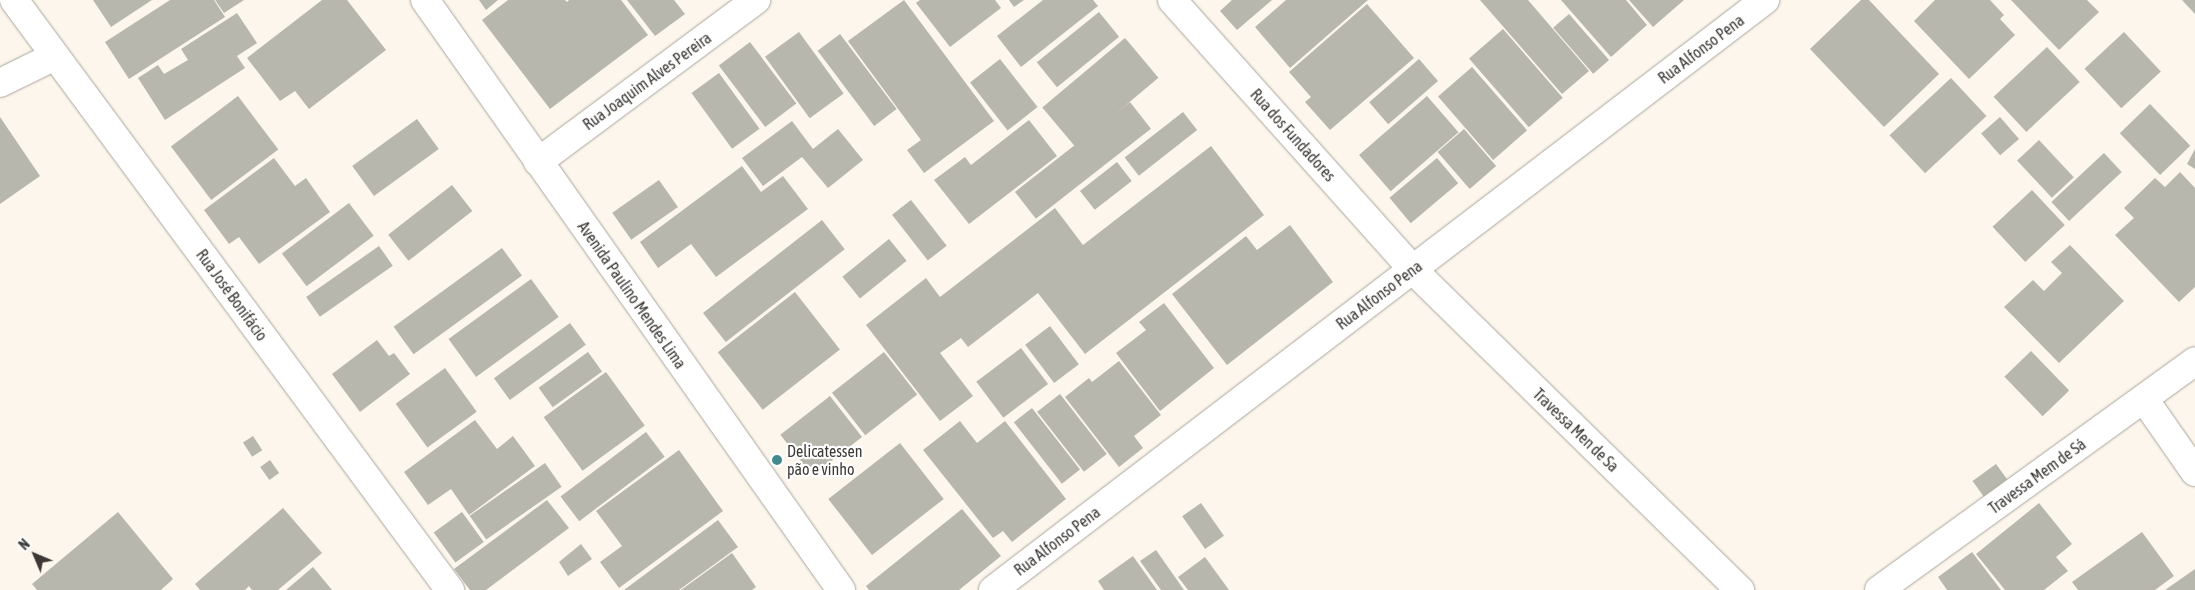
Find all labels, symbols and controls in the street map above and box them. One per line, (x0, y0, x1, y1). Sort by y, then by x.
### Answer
street label: Rua Alfonso Pena (1654, 10, 1748, 88)
street label: Rua Joaquim Alves Pereira (579, 28, 715, 134)
street label: Rua dos Fundadores (1246, 85, 1340, 185)
street label: Avenida Paulino Mendes Lima (574, 218, 690, 372)
street label: Rua José Bonifácio (192, 245, 272, 345)
street label: Rua Alfonso Pena (1332, 256, 1426, 334)
street label: Travessa Men de Sa (1529, 384, 1623, 476)
street label: Travessa Mem de Sá (1985, 434, 2089, 518)
place label: Delicatessen pão e vinho (787, 441, 863, 479)
marker: Delicatessen pão e vinho (771, 454, 783, 466)
street label: Rua Alfonso Pena (1010, 502, 1104, 580)
north arrow (10, 530, 60, 580)
text: N (16, 536, 33, 553)

